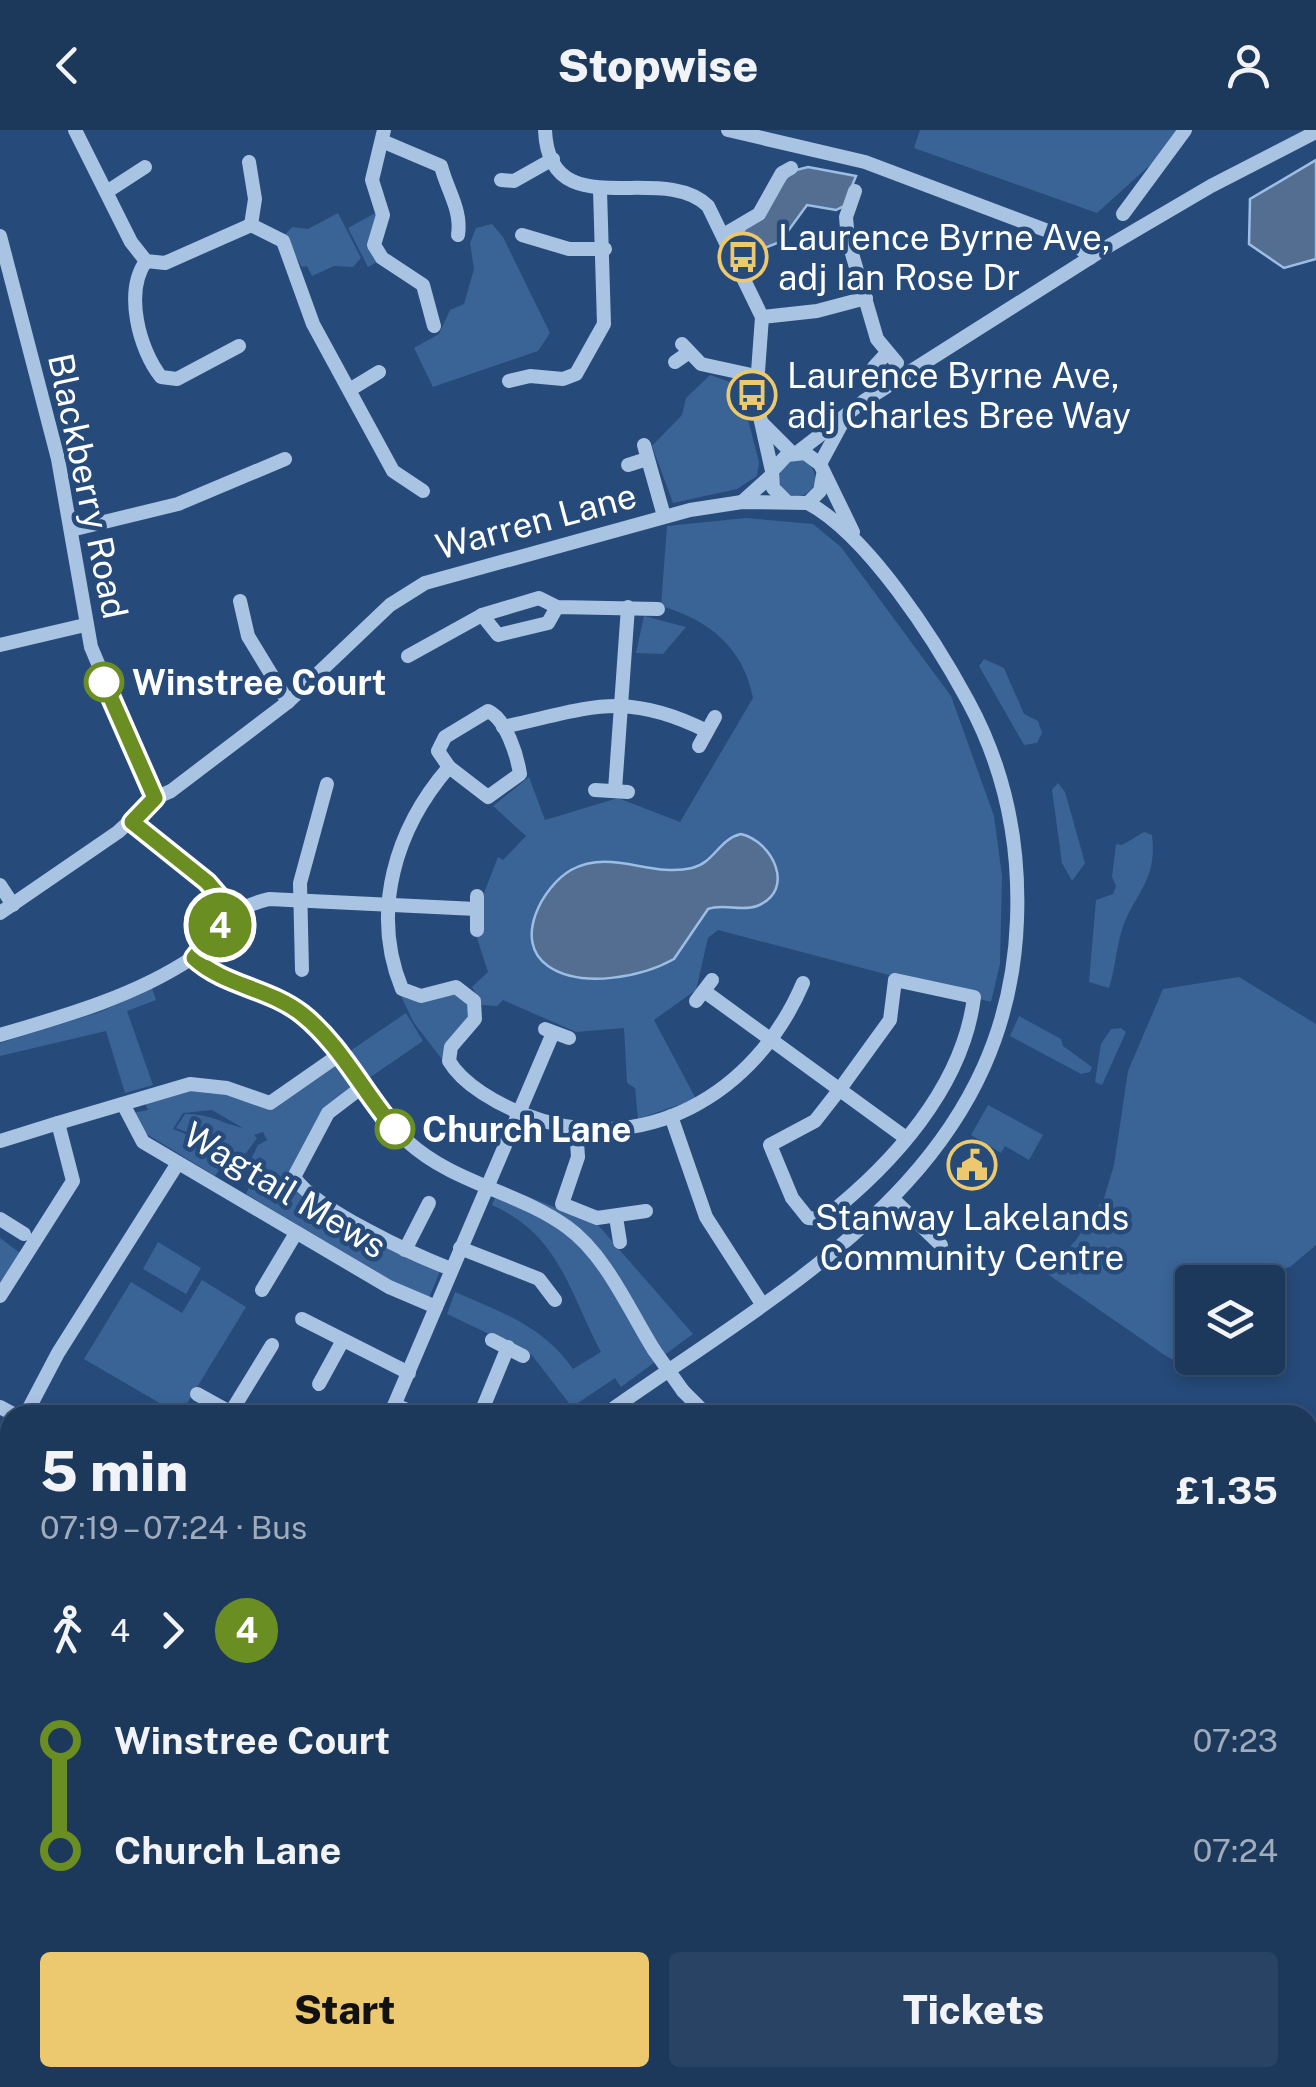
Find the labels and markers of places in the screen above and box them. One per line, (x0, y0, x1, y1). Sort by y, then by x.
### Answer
place label: Laurence Byrne Ave, adj Ian Rose Dr (778, 217, 1110, 298)
bus stop icon: Laurence Byrne Ave, adj Ian Rose Dr (717, 231, 769, 283)
place label: Laurence Byrne Ave, adj Charles Bree Way (787, 355, 1131, 436)
bus stop icon: Laurence Byrne Ave, adj Charles Bree Way (726, 369, 778, 421)
place label: Winstree Court (132, 662, 386, 703)
marker: Winstree Court (85, 663, 123, 701)
place label: Church Lane (422, 1109, 632, 1150)
marker: Church Lane (376, 1110, 414, 1148)
public building icon: Stanway Lakelands Community Centre (946, 1139, 998, 1191)
place label: Stanway Lakelands Community Centre (815, 1197, 1129, 1278)

